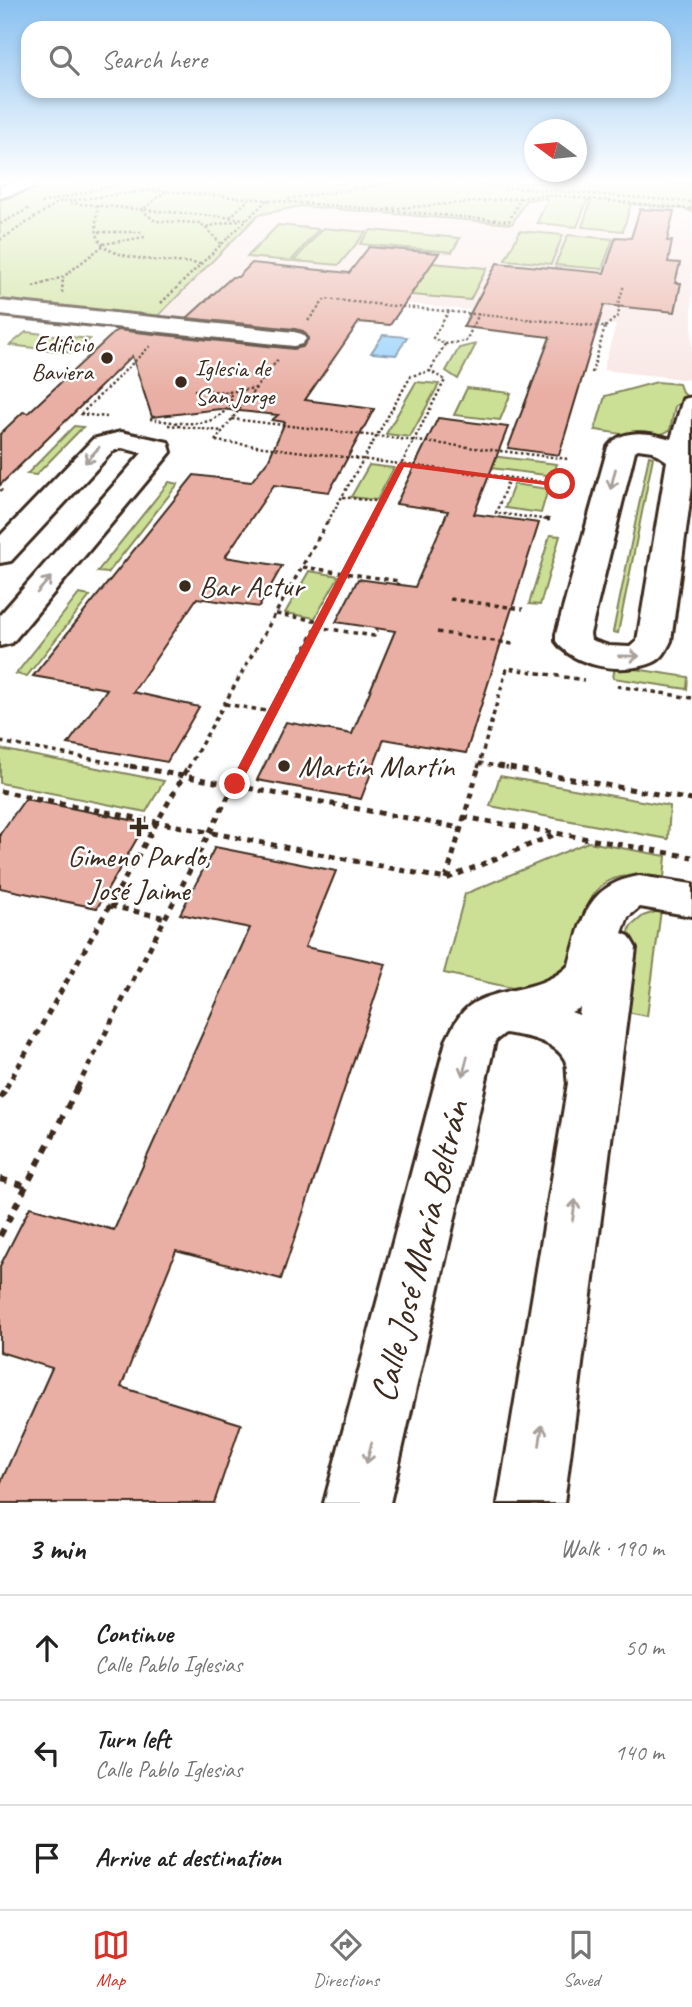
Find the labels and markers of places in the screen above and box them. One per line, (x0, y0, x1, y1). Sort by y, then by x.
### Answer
place label: Edificio Baviera (31, 329, 95, 387)
marker: Edificio Baviera (99, 350, 115, 366)
place label: Iglesia de San Jorge (195, 353, 276, 411)
marker: Iglesia de San Jorge (173, 374, 189, 390)
place label: Bar Actur (199, 567, 306, 605)
marker: Bar Actur (177, 578, 193, 594)
place label: Martín Martín (298, 747, 456, 785)
marker: Martín Martín (276, 758, 292, 774)
marker: Gimeno Pardo, José Jaime (131, 819, 147, 835)
place label: Gimeno Pardo, José Jaime (67, 837, 211, 909)

